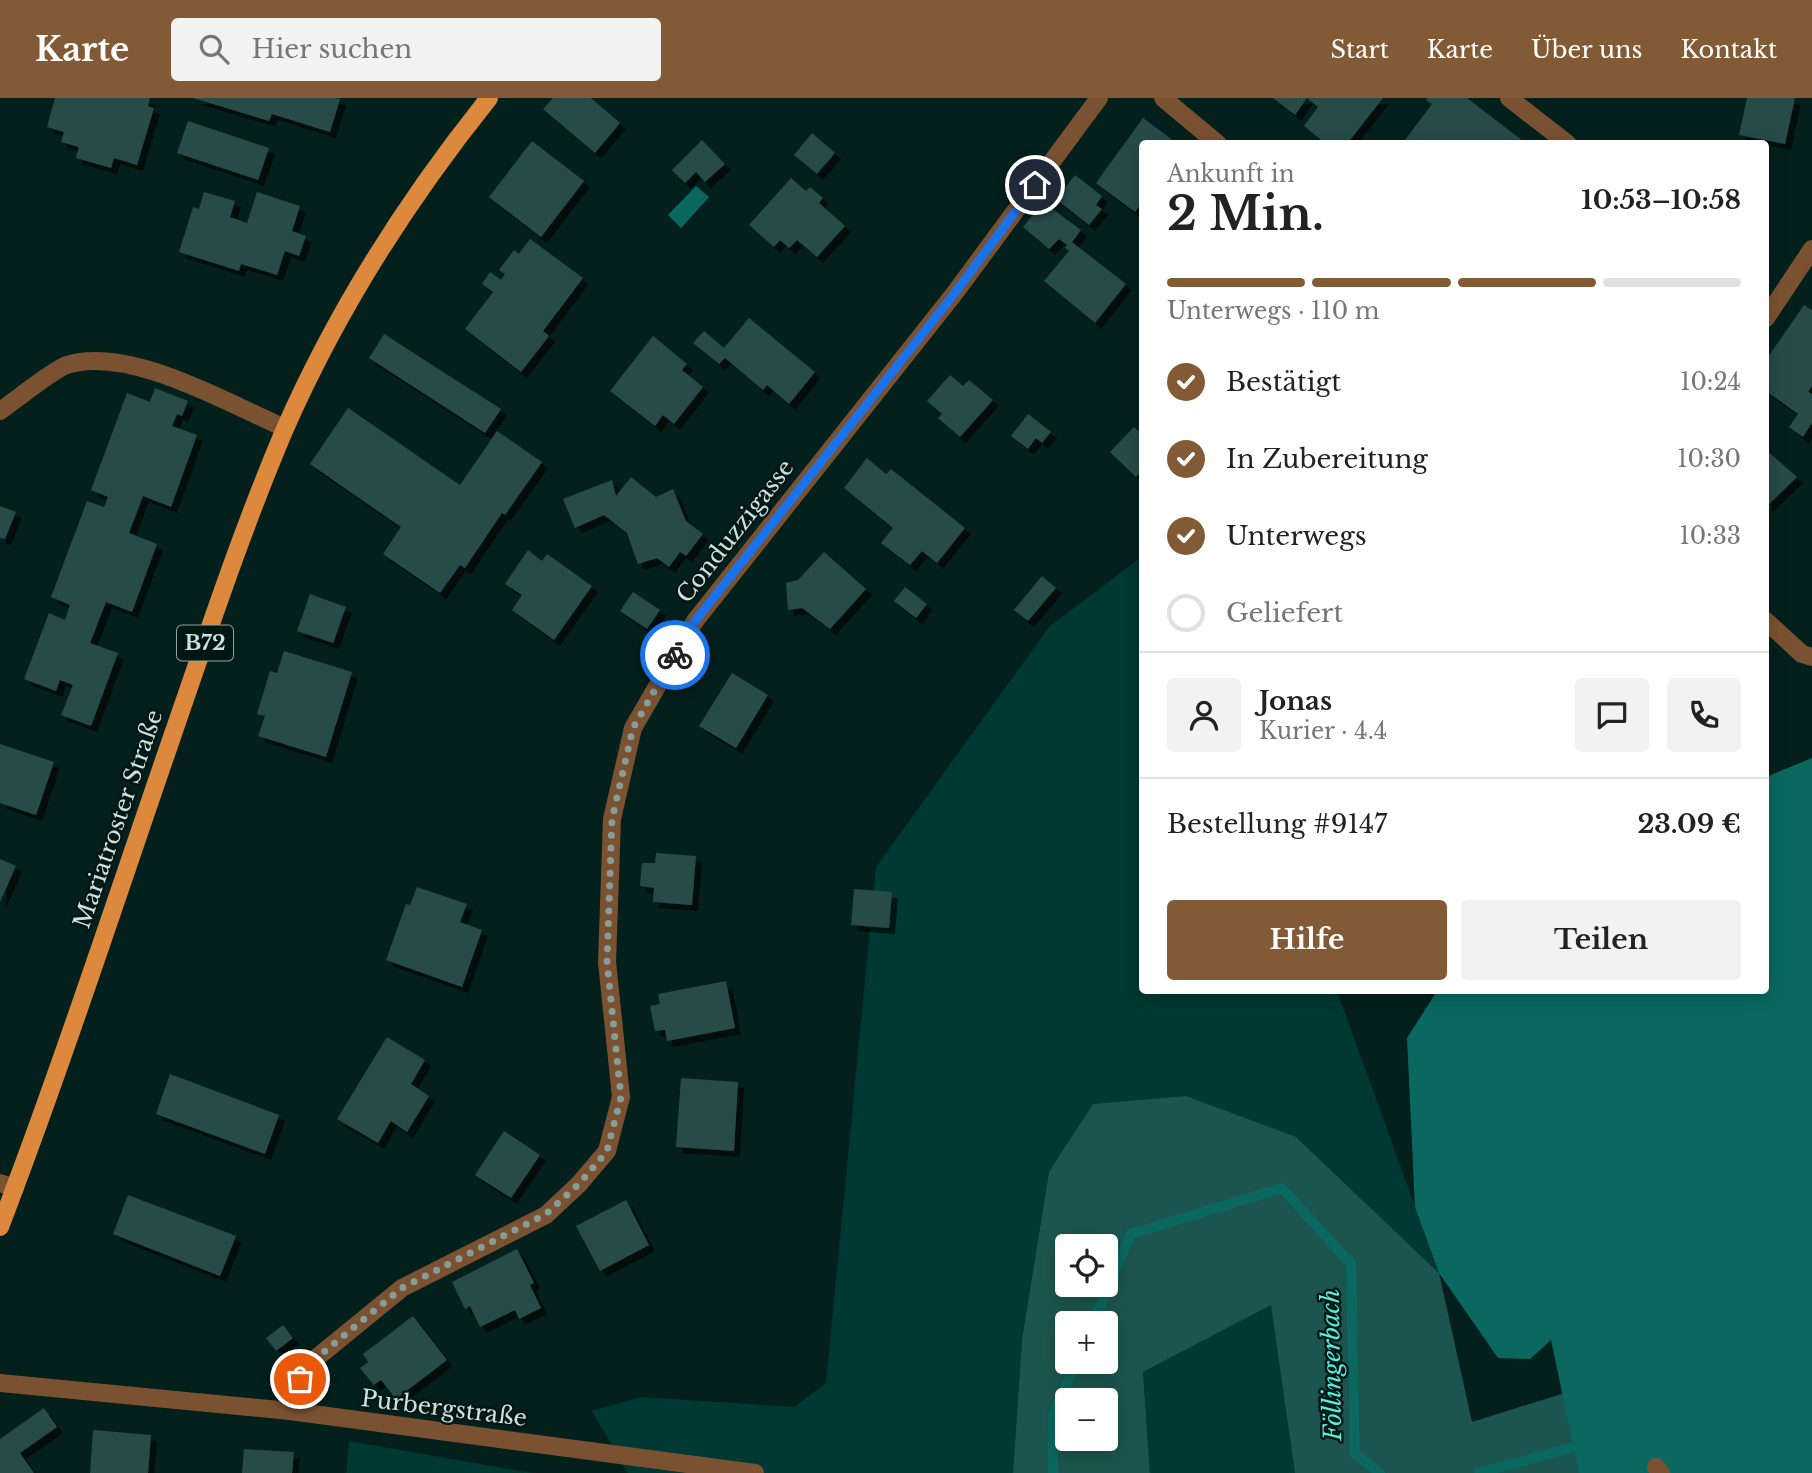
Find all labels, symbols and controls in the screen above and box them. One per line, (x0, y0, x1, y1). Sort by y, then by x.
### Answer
search box (171, 18, 661, 81)
text: Karte (35, 29, 129, 70)
icon: search (195, 30, 233, 68)
text: Hier suchen (251, 33, 412, 65)
text: Start (1331, 35, 1389, 64)
text: Karte (1427, 35, 1493, 64)
text: Über uns (1531, 35, 1643, 64)
text: Kontakt (1681, 35, 1777, 64)
pin (1005, 155, 1065, 215)
text: Ankunft in (1167, 160, 1295, 188)
icon: home (1016, 166, 1054, 204)
text: 10:53–10:58 (1581, 184, 1741, 216)
text: 2 Min. (1167, 185, 1324, 242)
text: Unterwegs · 110 m (1167, 297, 1379, 325)
icon: check (1167, 363, 1205, 401)
text: Bestätigt (1226, 366, 1341, 398)
text: 10:24 (1680, 368, 1741, 396)
icon: check (1167, 440, 1205, 478)
text: In Zubereitung (1226, 443, 1428, 475)
text: 10:30 (1677, 445, 1741, 473)
street label: Conduzzigasse (670, 454, 800, 608)
icon: check (1167, 517, 1205, 555)
text: Unterwegs (1226, 520, 1367, 552)
text: 10:33 (1679, 522, 1741, 550)
text: Geliefert (1226, 597, 1343, 629)
courier (640, 620, 710, 690)
road number: B72 (177, 626, 233, 660)
icon: bike (656, 636, 694, 674)
button: person (1167, 678, 1241, 752)
button: chat (1575, 678, 1649, 752)
button: phone (1667, 678, 1741, 752)
text: Jonas (1259, 685, 1332, 717)
street label: Mariatroster Straße (67, 706, 169, 932)
text: Kurier · 4.4 (1259, 717, 1387, 745)
text: Bestellung #9147 (1167, 808, 1387, 840)
text: 23.09 € (1637, 808, 1741, 840)
button: Hilfe (1167, 900, 1447, 980)
button: Teilen (1461, 900, 1741, 980)
map controls (1055, 1234, 1118, 1451)
button: locate (1055, 1234, 1118, 1297)
water label: Föllingerbach (1316, 1289, 1347, 1442)
button: + (1055, 1311, 1118, 1374)
pin (270, 1349, 330, 1409)
icon: bag (281, 1360, 319, 1398)
street label: Purbergstraße (359, 1384, 529, 1432)
button: − (1055, 1388, 1118, 1451)

